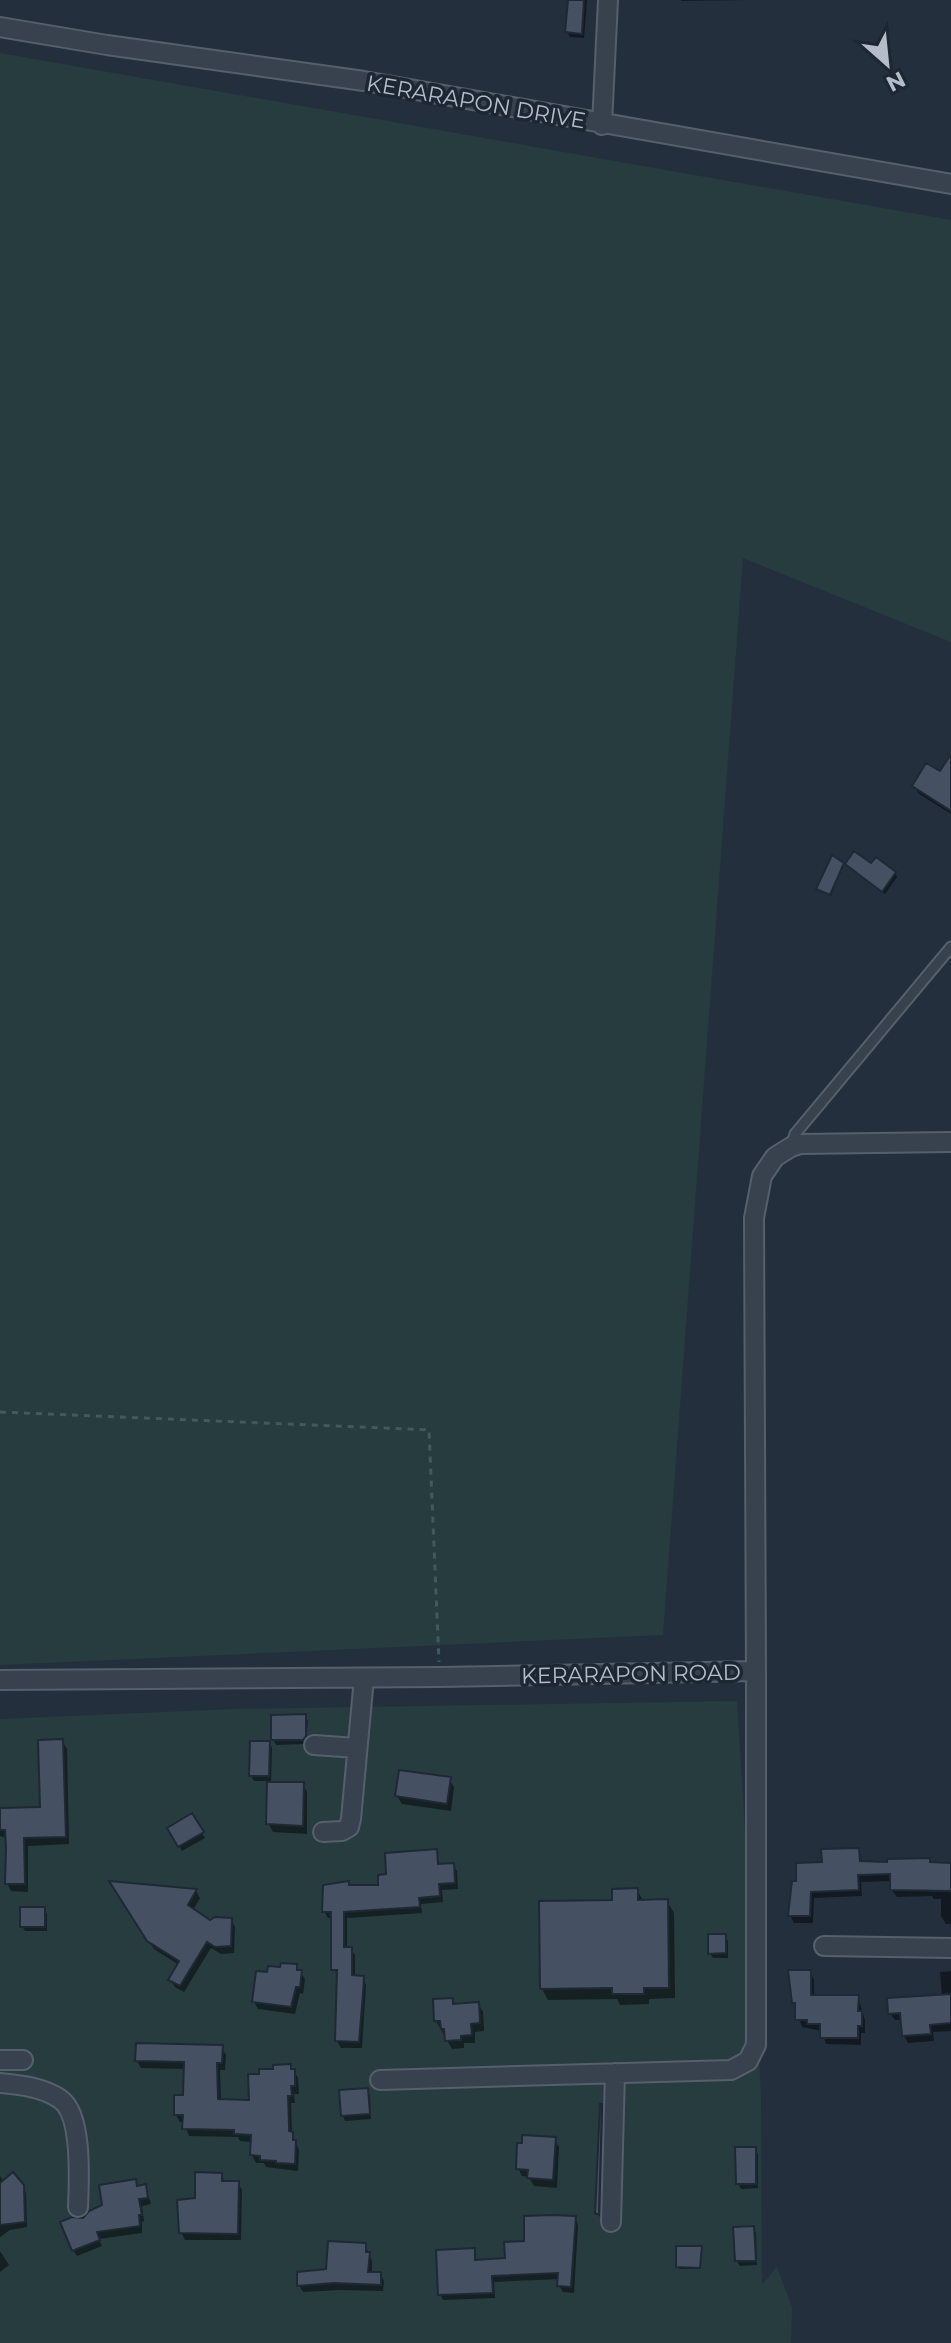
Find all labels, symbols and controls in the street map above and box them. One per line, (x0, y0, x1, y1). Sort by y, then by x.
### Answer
north arrow (847, 24, 927, 104)
text: N (882, 65, 910, 97)
street label: KERARAPON DRIVE (364, 69, 588, 135)
street label: KERARAPON ROAD (521, 1659, 741, 1689)

